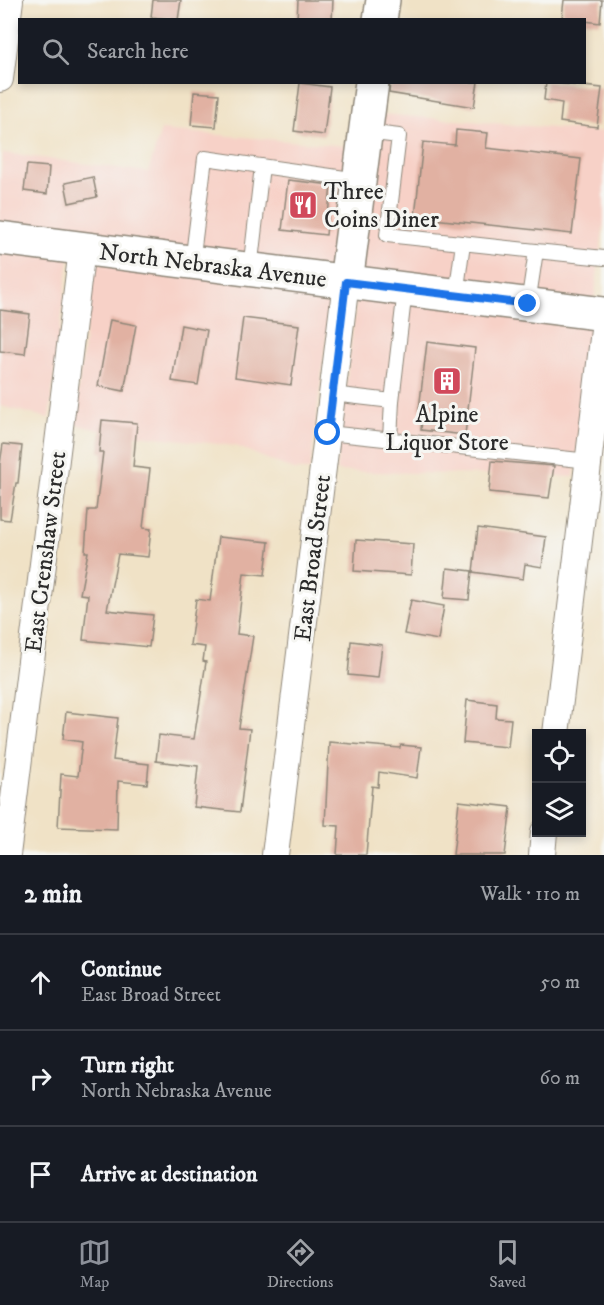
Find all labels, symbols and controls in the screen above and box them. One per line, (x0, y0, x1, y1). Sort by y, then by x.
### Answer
search box (18, 18, 586, 84)
icon: search (39, 35, 72, 68)
text: Search here (87, 38, 189, 65)
place label: Three Coins Diner (324, 177, 439, 235)
restaurant icon: Three Coins Diner (287, 189, 319, 221)
street label: North Nebraska Avenue (97, 237, 328, 295)
route end (514, 290, 540, 316)
building icon: Alpine Liquor Store (431, 365, 463, 397)
place label: Alpine Liquor Store (385, 400, 509, 458)
route start (314, 419, 340, 445)
street label: East Crenshaw Street (19, 449, 73, 655)
street label: East Broad Street (288, 473, 338, 643)
map controls (532, 729, 586, 837)
button: locate (532, 729, 586, 783)
button: layers (532, 783, 586, 837)
text: 2 min (24, 878, 82, 911)
text: Walk · 110 m (480, 882, 580, 907)
text: Continue (81, 956, 162, 983)
icon: ahead (24, 966, 57, 999)
text: 50 m (540, 970, 580, 995)
text: East Broad Street (81, 983, 221, 1008)
text: Turn right (81, 1052, 174, 1079)
icon: right (24, 1062, 57, 1095)
text: 60 m (540, 1066, 580, 1091)
text: North Nebraska Avenue (81, 1079, 272, 1104)
icon: arrive (24, 1158, 57, 1191)
text: Arrive at destination (81, 1161, 258, 1188)
tab: Map (78, 1236, 111, 1292)
tab: Directions (267, 1236, 333, 1292)
tab: Saved (489, 1236, 526, 1292)

